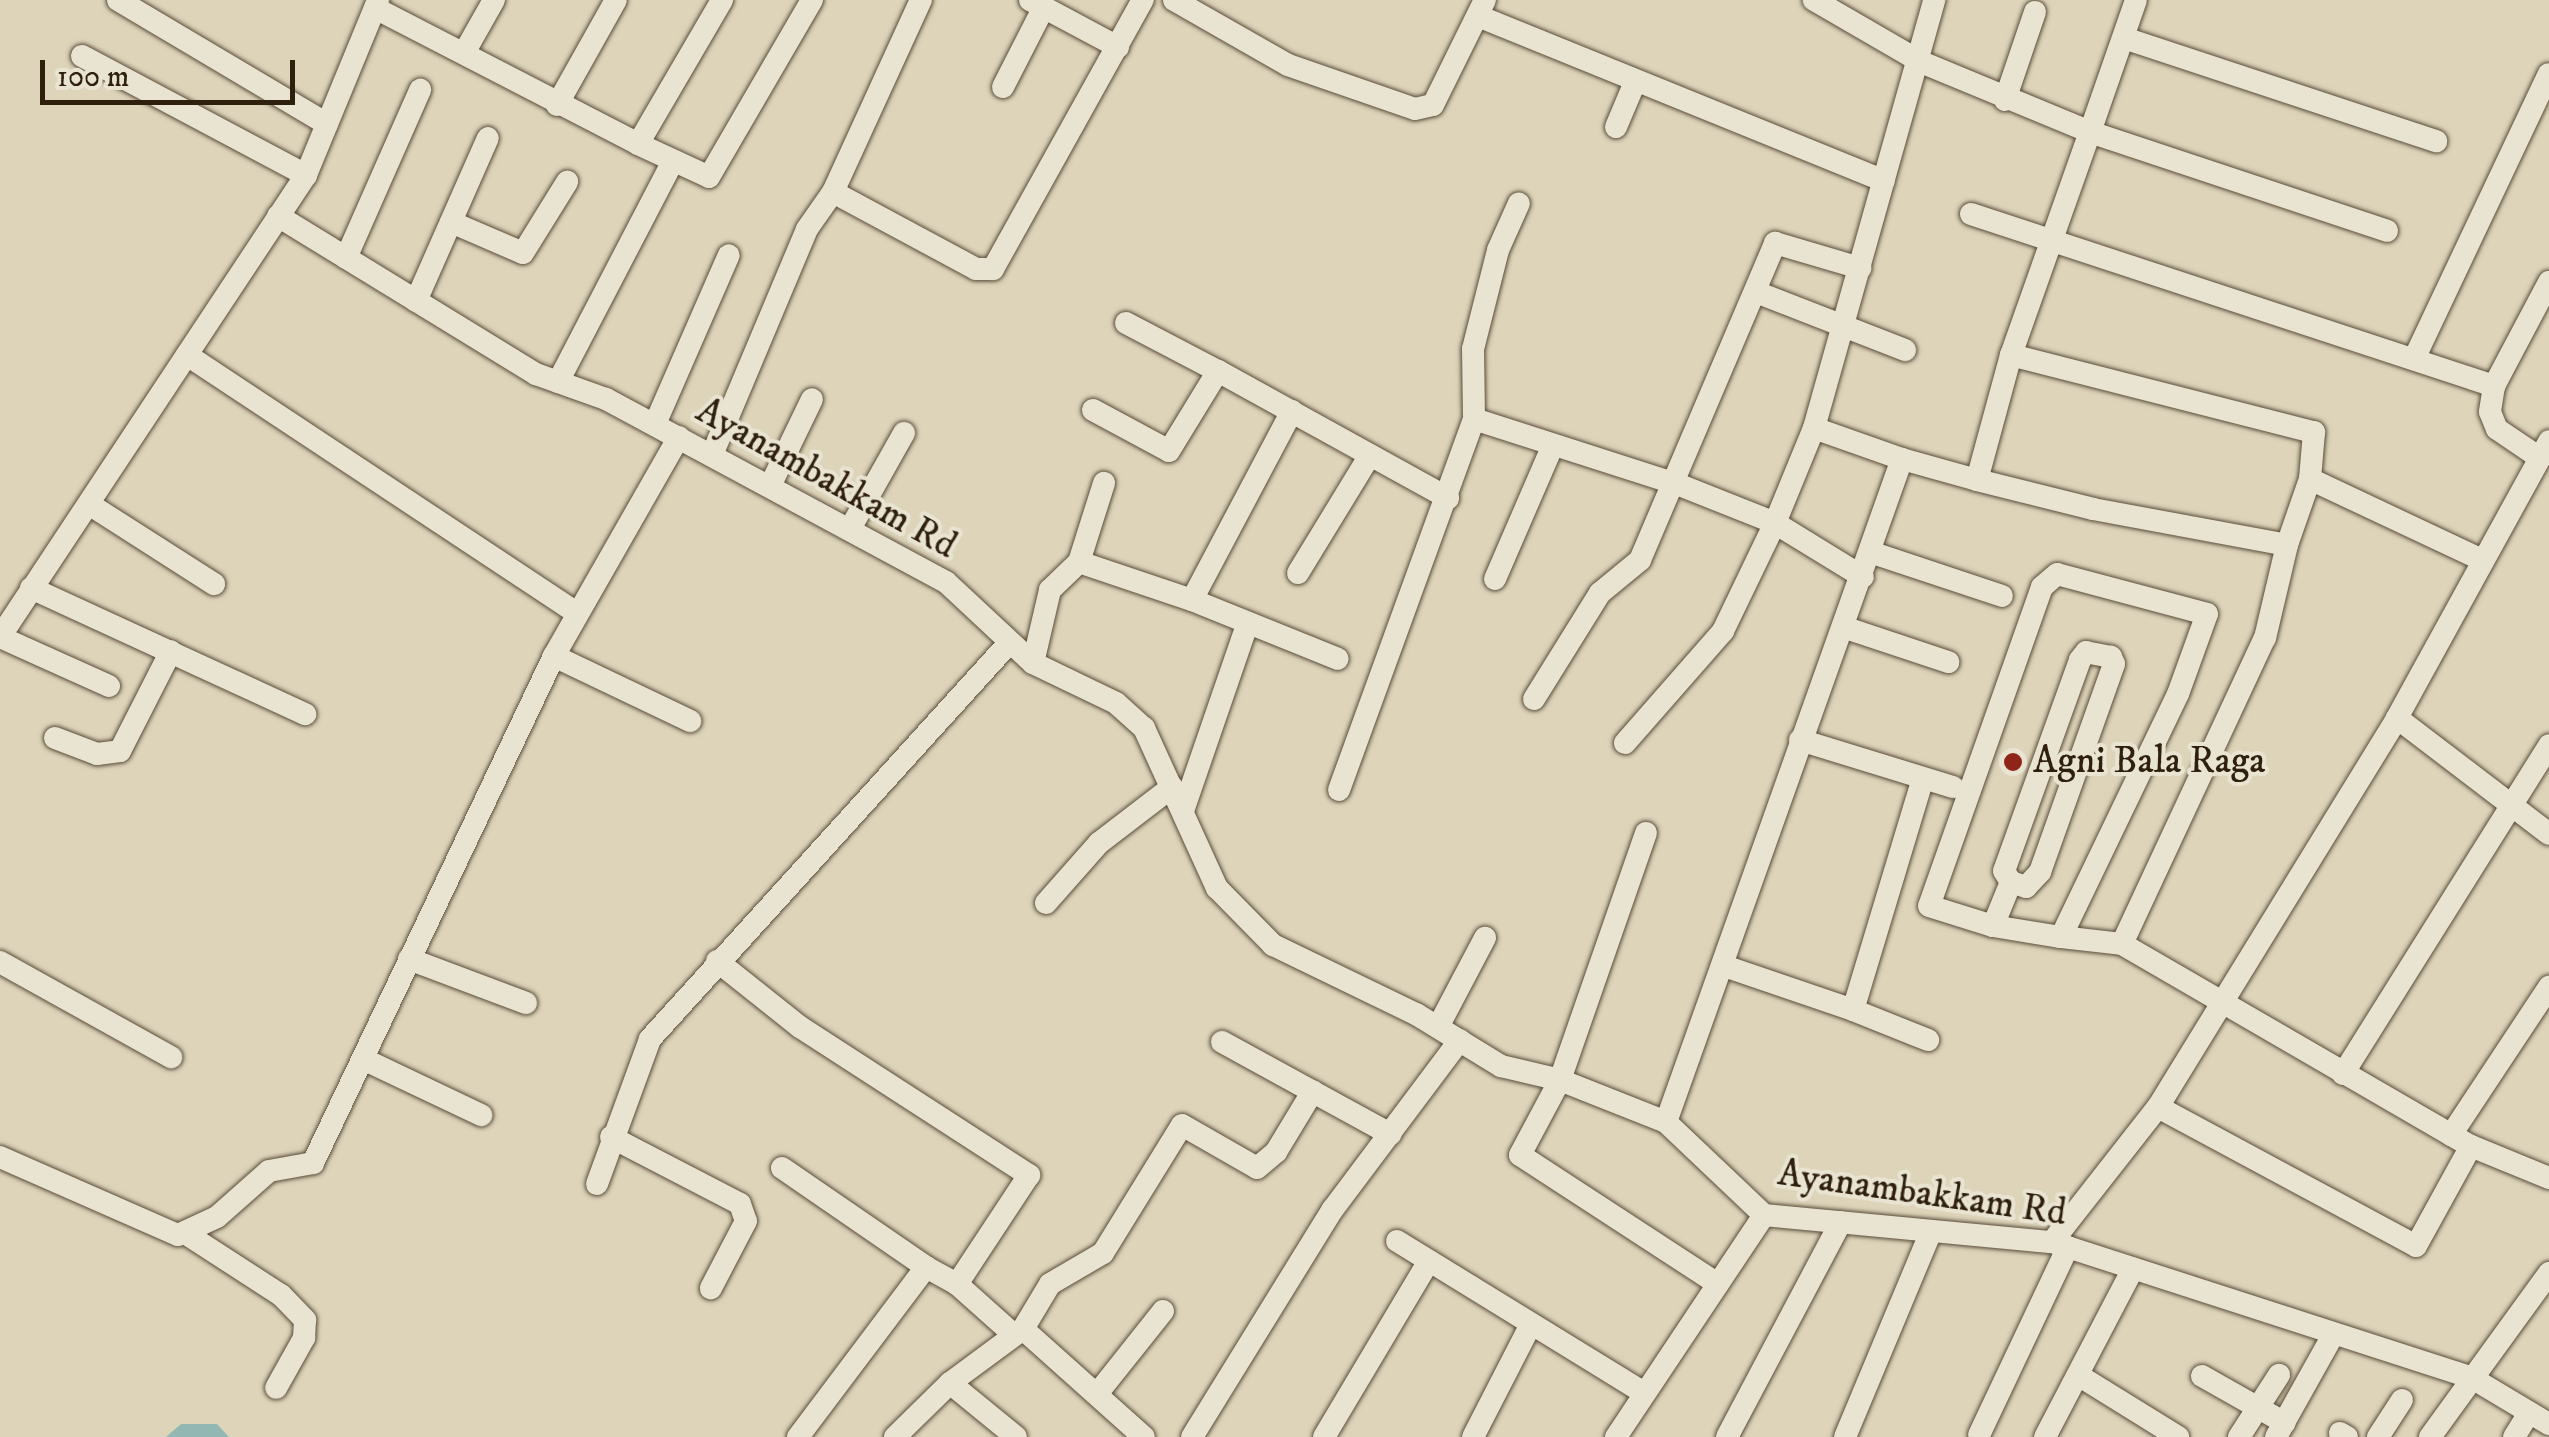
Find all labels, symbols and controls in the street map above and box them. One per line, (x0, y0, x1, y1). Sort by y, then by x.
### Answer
scale bar (45, 40, 300, 102)
text: 100 m (57, 59, 129, 96)
street label: Ayanambakkam Rd (688, 389, 964, 569)
place label: Agni Bala Raga (2033, 739, 2265, 785)
marker: Agni Bala Raga (2002, 751, 2024, 773)
street label: Ayanambakkam Rd (1775, 1151, 2069, 1237)

